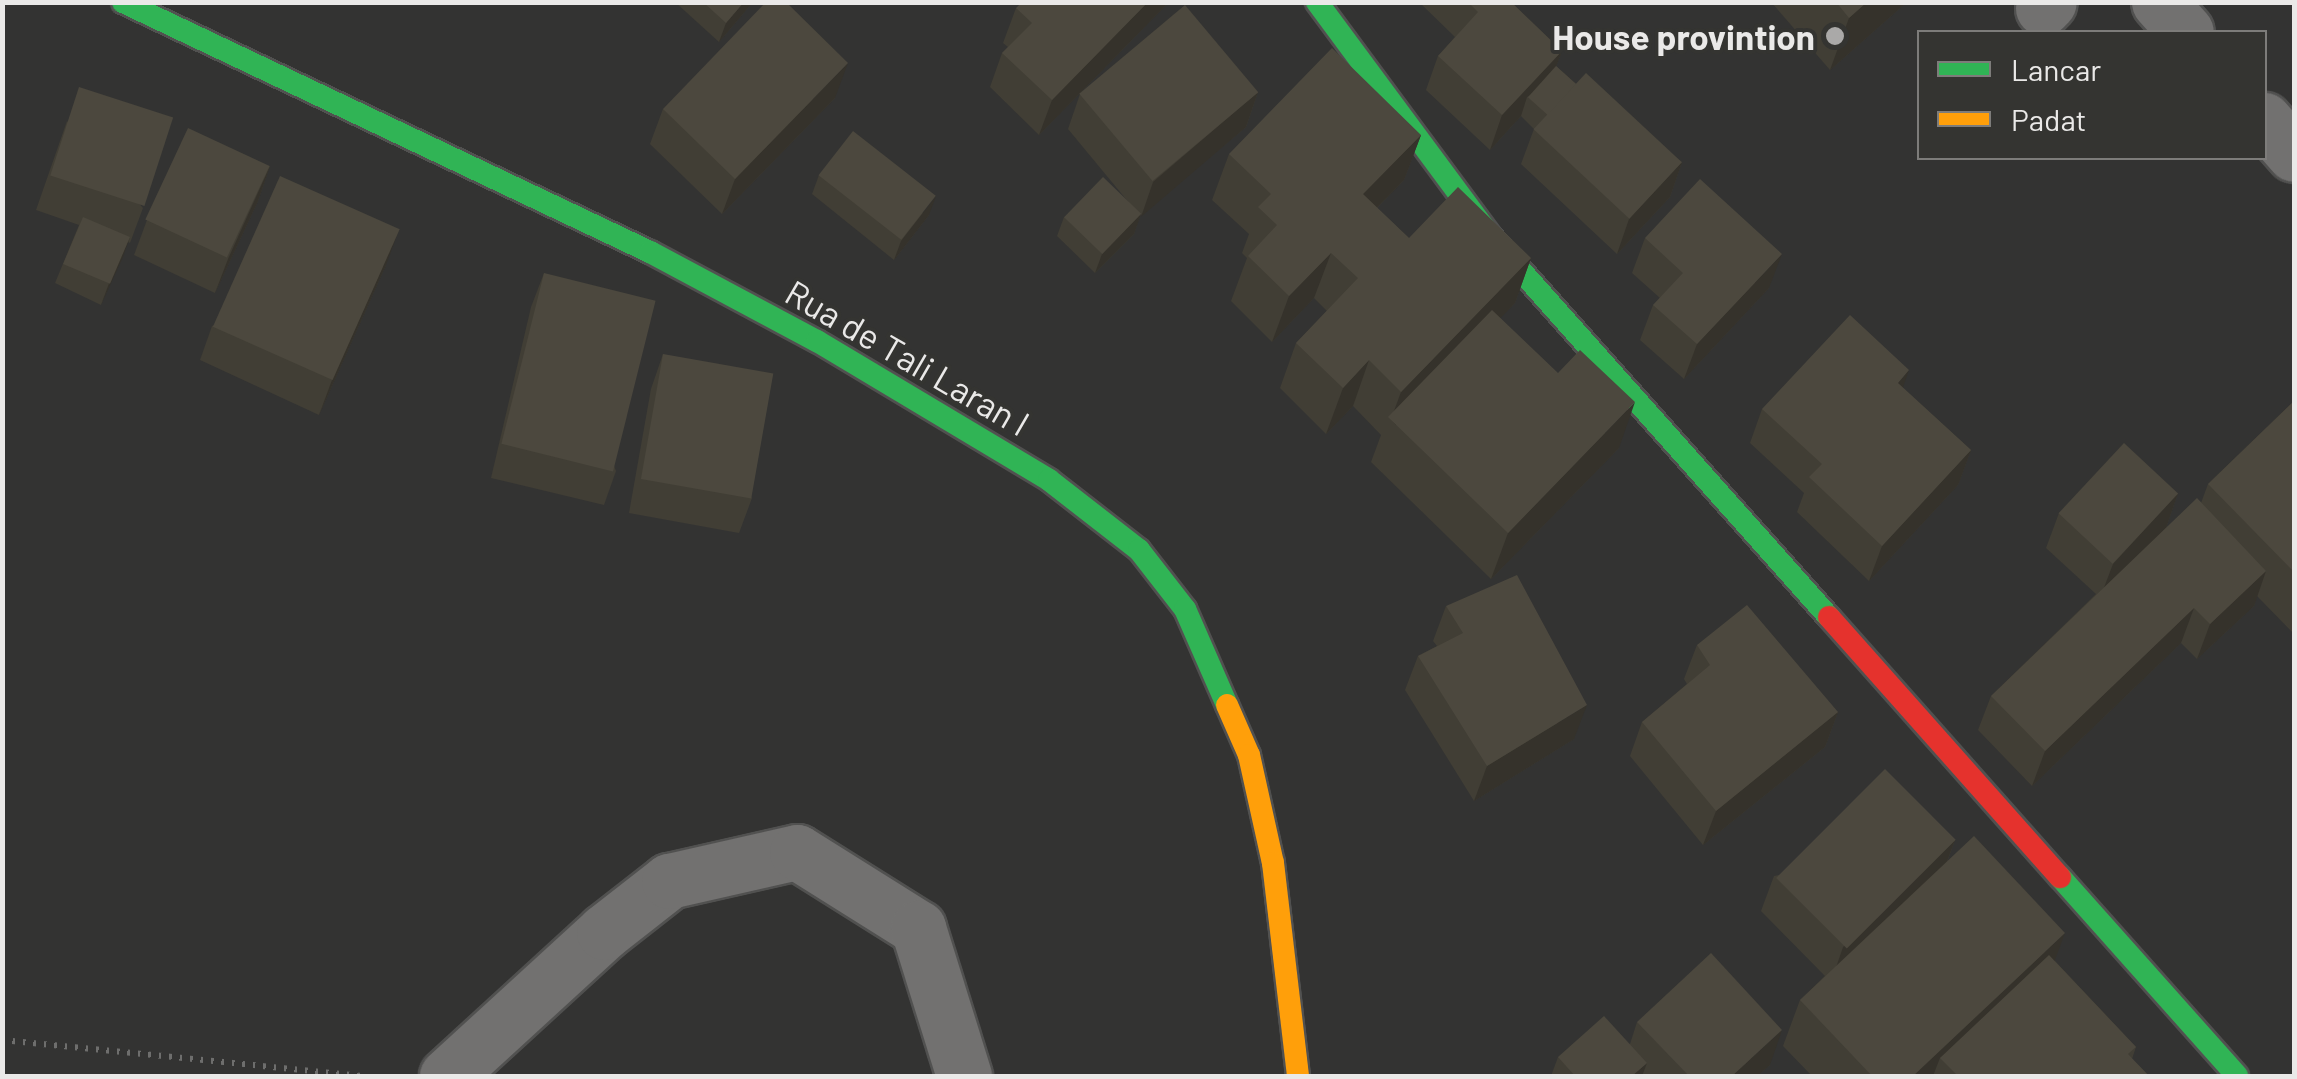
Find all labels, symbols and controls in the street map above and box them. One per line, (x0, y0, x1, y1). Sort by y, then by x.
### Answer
place label: House provintion (1552, 15, 1815, 57)
marker: House provintion (1824, 25, 1846, 47)
legend (1917, 30, 2267, 160)
text: Lancar (2011, 51, 2101, 87)
text: Padat (2011, 101, 2087, 137)
street label: Rua de Tali Laran I (779, 270, 1037, 444)

